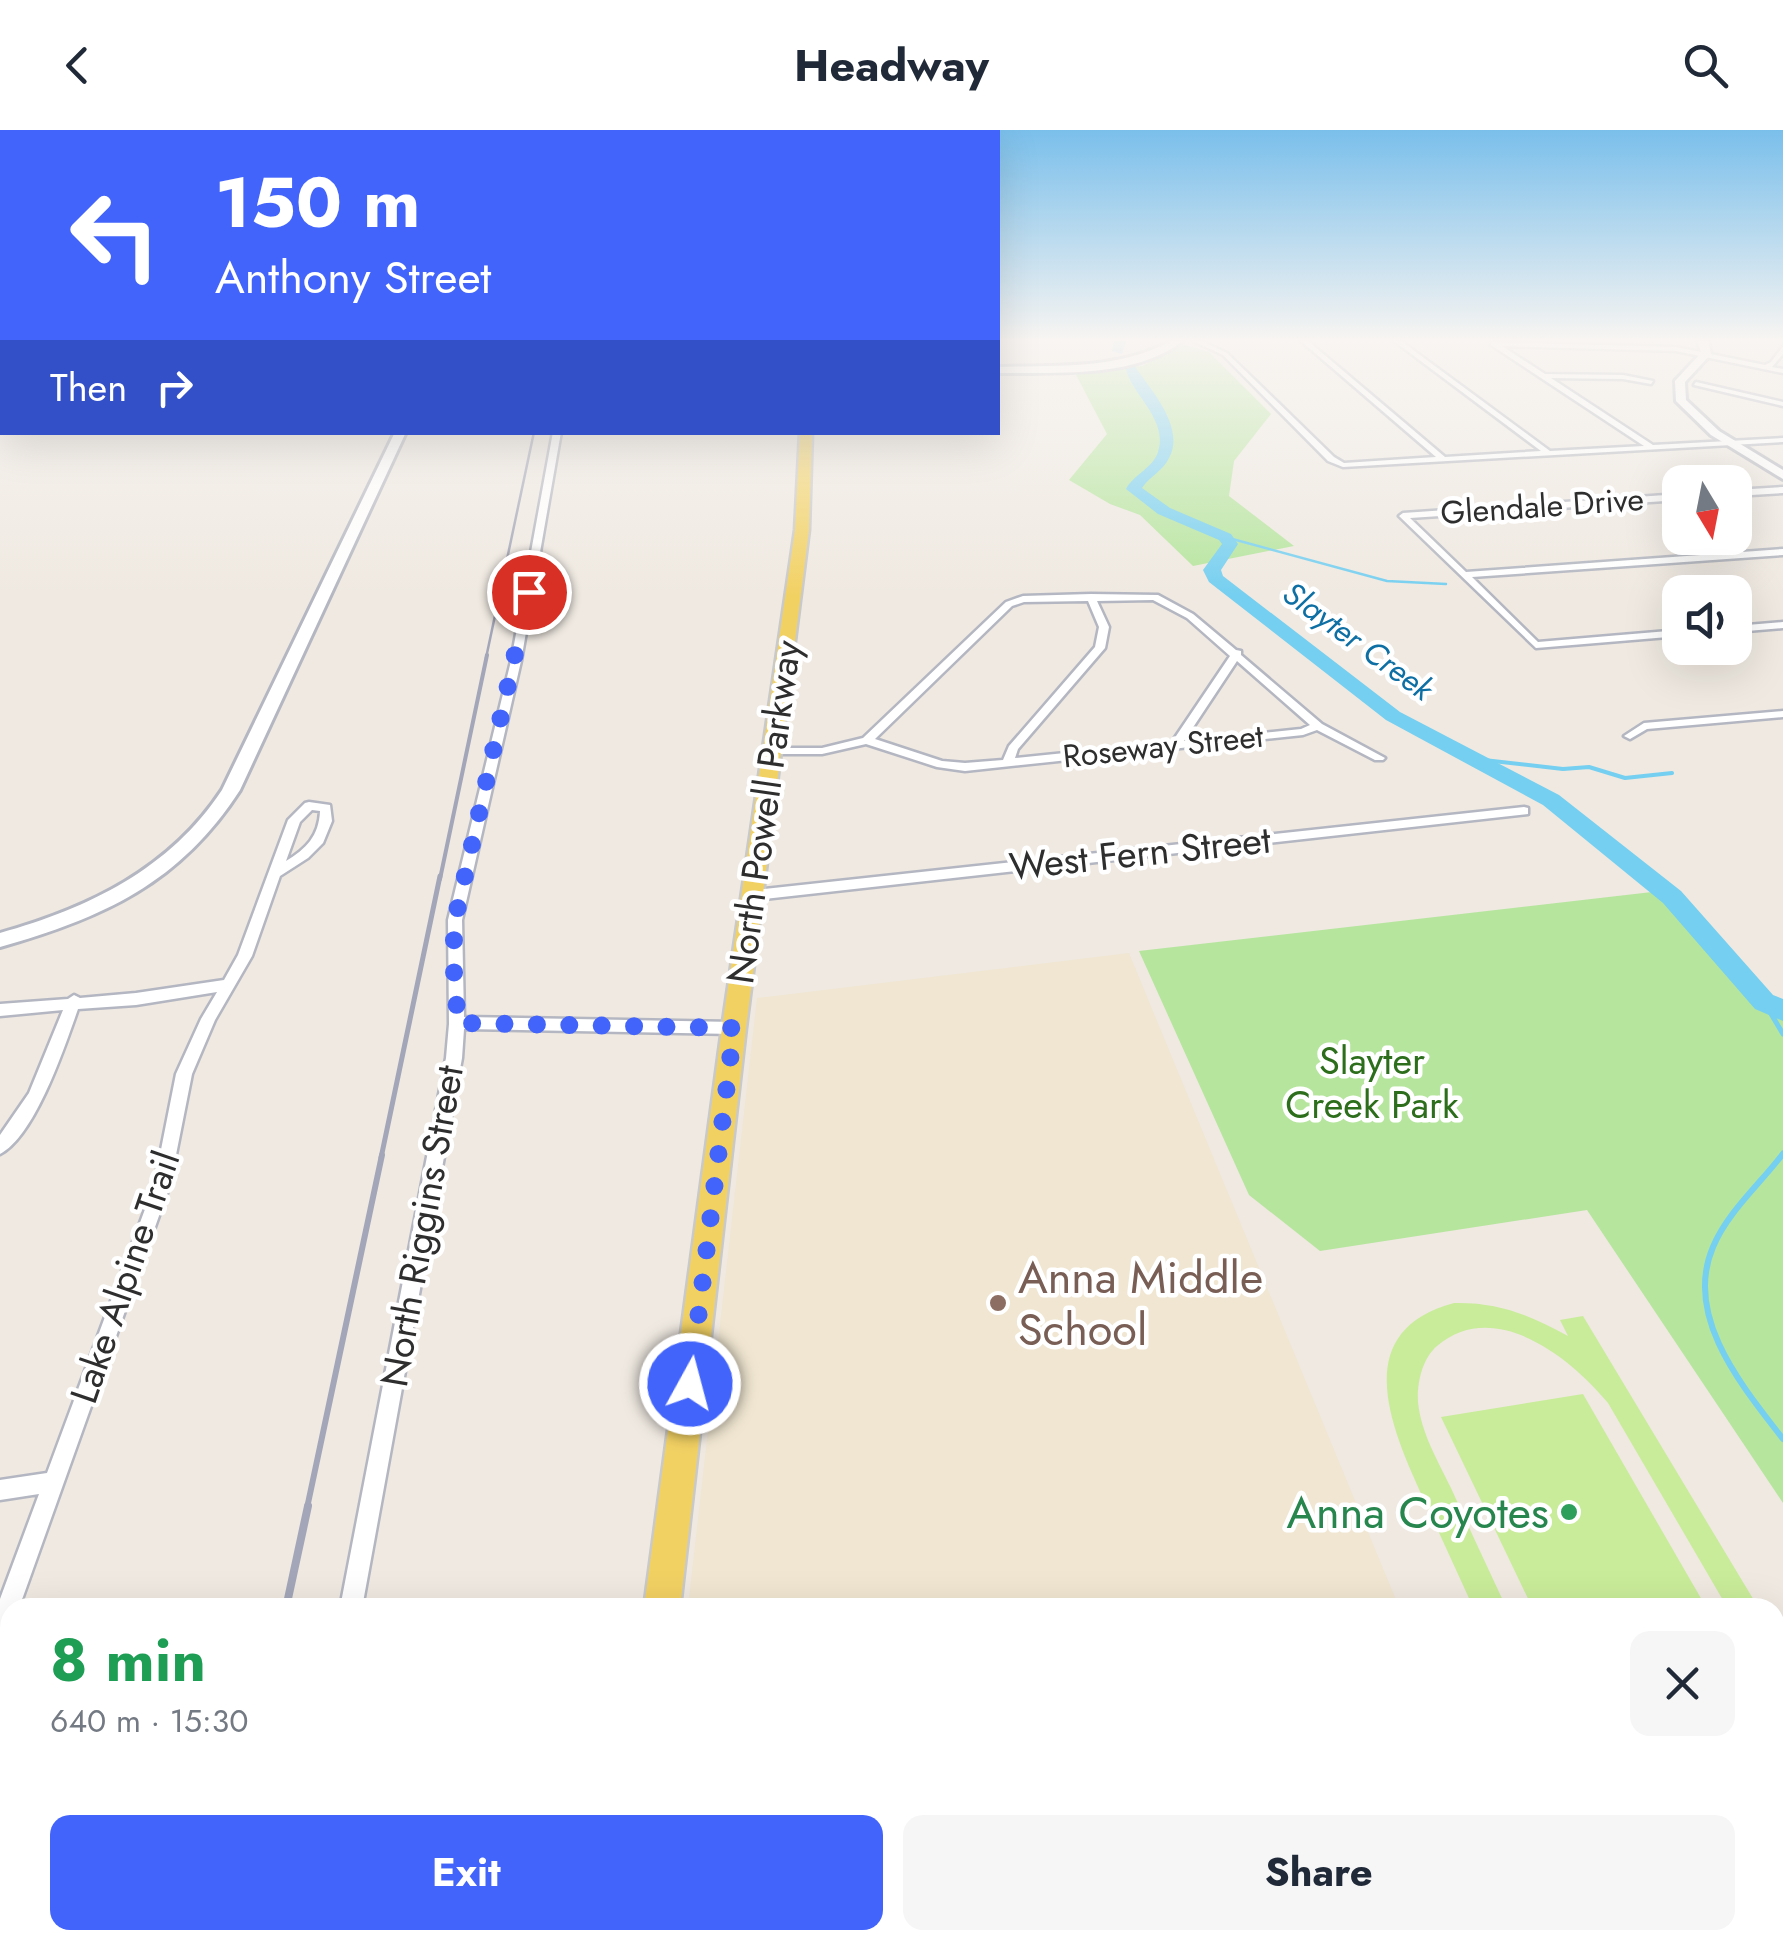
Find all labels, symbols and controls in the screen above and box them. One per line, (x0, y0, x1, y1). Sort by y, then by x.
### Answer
text: Headway (794, 33, 989, 98)
icon: back (50, 38, 105, 93)
icon: search (1678, 38, 1733, 93)
text: 150 m (215, 152, 421, 253)
icon: left (50, 170, 180, 300)
text: Anthony Street (215, 245, 491, 310)
text: Then (50, 360, 127, 415)
icon: right (147, 360, 202, 415)
north arrow (1662, 465, 1752, 555)
map controls (1662, 465, 1752, 665)
street label: Glendale Drive (1439, 476, 1645, 536)
pin (487, 550, 572, 635)
icon: arrive (502, 565, 557, 620)
water label: Slayter Creek (1273, 571, 1444, 712)
button: sound (1662, 575, 1752, 665)
street label: North Powell Parkway (712, 636, 815, 987)
street label: Roseway Street (1060, 713, 1266, 779)
street label: West Fern Street (1007, 811, 1273, 894)
park label: Slayter Creek Park (1285, 1033, 1459, 1132)
street label: North Riggins Street (366, 1061, 477, 1391)
street label: Lake Alpine Trail (56, 1143, 193, 1410)
place label: Anna Middle School (1018, 1245, 1263, 1362)
marker: Anna Middle School (987, 1292, 1009, 1314)
position arrow (638, 1332, 742, 1436)
place label: Anna Coyotes (1286, 1480, 1549, 1545)
marker: Anna Coyotes (1558, 1501, 1580, 1523)
text: 8 min (50, 1617, 206, 1704)
button: close (1630, 1631, 1735, 1736)
text: 640 m · 15:30 (50, 1698, 248, 1744)
button: Exit (50, 1815, 883, 1930)
button: Share (903, 1815, 1735, 1930)

